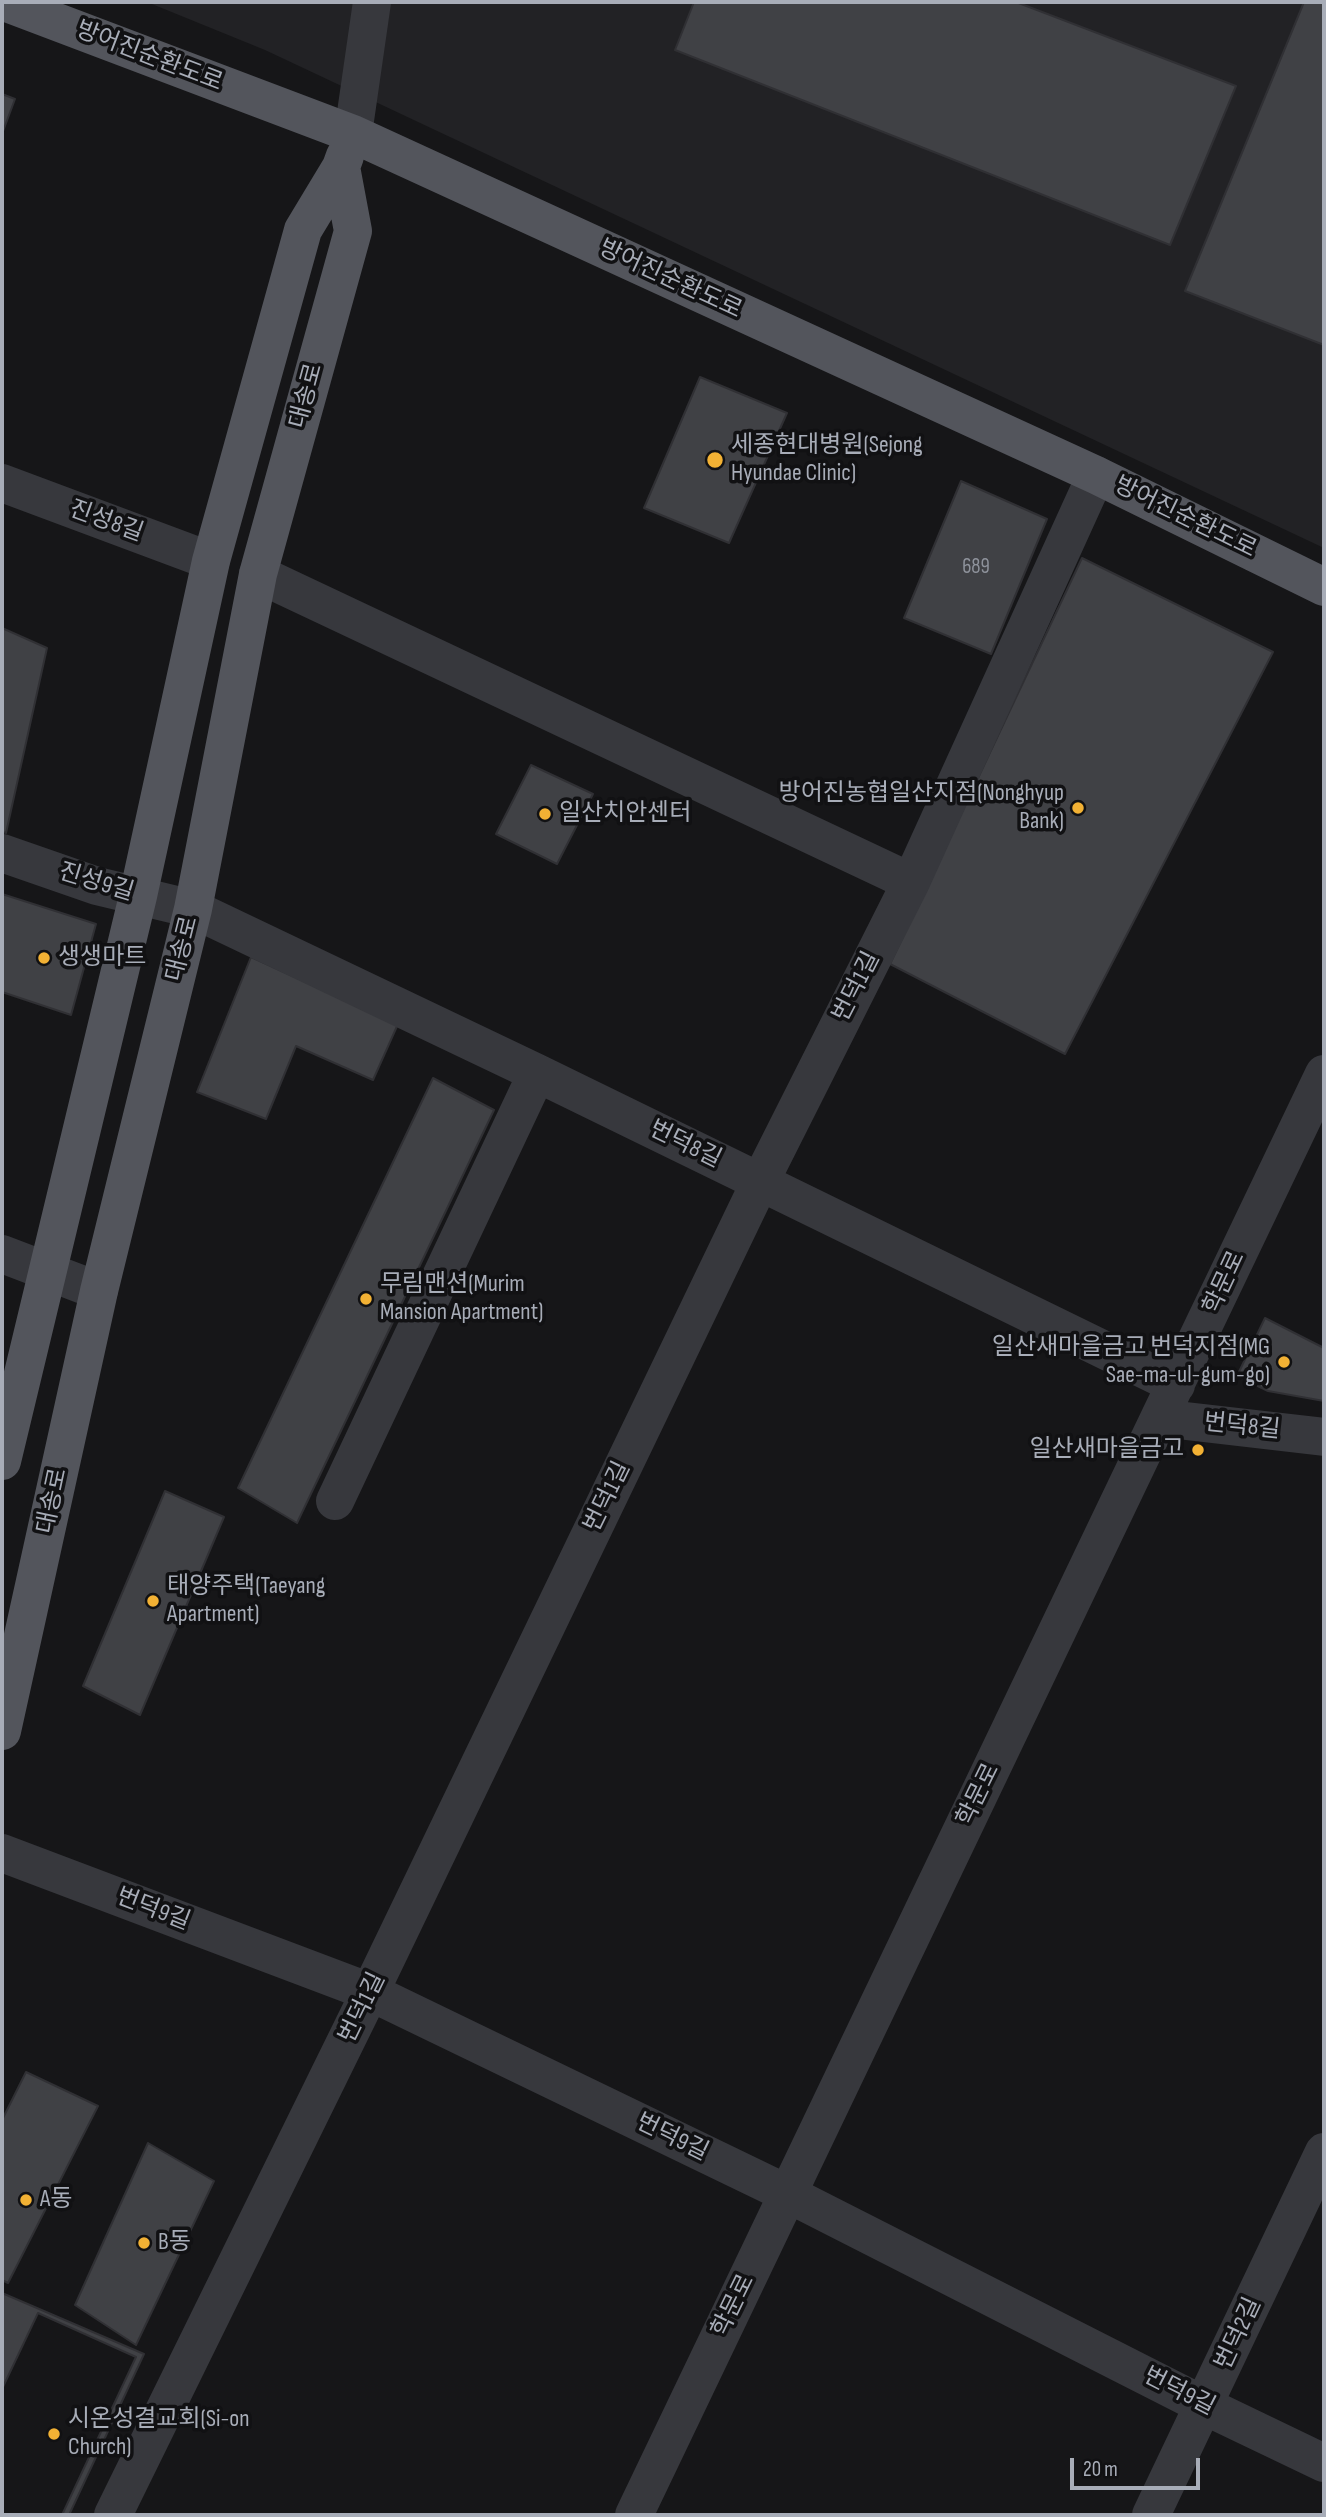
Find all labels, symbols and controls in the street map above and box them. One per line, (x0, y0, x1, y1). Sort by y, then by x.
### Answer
street label: 방어진순환도로 (72, 16, 226, 98)
street label: 방어진순환도로 (594, 234, 746, 326)
street label: 대송로 (285, 360, 329, 432)
place label: 세종현대병원(Sejong Hyundae Clinic) (731, 432, 923, 488)
marker: 세종현대병원(Sejong Hyundae Clinic) (705, 450, 725, 470)
street label: 방어진순환도로 (1109, 471, 1261, 565)
street label: 진성8길 (65, 495, 147, 549)
house number: 689 (962, 555, 990, 581)
place label: 방어진농협일산지점(Nonghyup Bank) (779, 780, 1064, 836)
place label: 일산치안센터 (559, 800, 691, 828)
marker: 방어진농협일산지점(Nonghyup Bank) (1070, 800, 1086, 816)
marker: 일산치안센터 (537, 806, 553, 822)
street label: 진성9길 (55, 858, 137, 908)
street label: 대송로 (161, 913, 205, 985)
place label: 생생마트 (58, 944, 146, 972)
street label: 번덕1길 (827, 947, 887, 1027)
marker: 생생마트 (36, 950, 52, 966)
street label: 번덕8길 (644, 1115, 726, 1175)
street label: 학문로 (1198, 1247, 1252, 1319)
place label: 무림맨션(Murim Mansion Apartment) (380, 1271, 543, 1327)
marker: 무림맨션(Murim Mansion Apartment) (358, 1291, 374, 1307)
place label: 일산새마을금고 번덕지점(MG Sae-ma-ul-gum-go) (992, 1334, 1270, 1390)
marker: 일산새마을금고 번덕지점(MG Sae-ma-ul-gum-go) (1276, 1354, 1292, 1370)
street label: 번덕8길 (1202, 1409, 1282, 1445)
place label: 일산새마을금고 (1029, 1436, 1184, 1464)
marker: 일산새마을금고 (1190, 1442, 1206, 1458)
street label: 번덕1길 (579, 1457, 637, 1537)
street label: 대송로 (32, 1466, 74, 1536)
place label: 태양주택(Taeyang Apartment) (167, 1573, 325, 1629)
marker: 태양주택(Taeyang Apartment) (145, 1593, 161, 1609)
street label: 학문로 (952, 1759, 1006, 1831)
street label: 번덕9길 (112, 1883, 194, 1937)
street label: 번덕1길 (334, 1968, 392, 2048)
street label: 번덕9길 (631, 2108, 713, 2168)
place label: A동 (40, 2186, 72, 2214)
marker: A동 (18, 2192, 34, 2208)
place label: B동 (158, 2229, 191, 2257)
marker: B동 (136, 2235, 152, 2251)
street label: 학문로 (707, 2270, 761, 2342)
street label: 번덕2길 (1210, 2293, 1268, 2375)
street label: 번덕9길 (1138, 2362, 1220, 2422)
place label: 시온성결교회(Si-on Church) (68, 2406, 249, 2462)
marker: 시온성결교회(Si-on Church) (46, 2426, 62, 2442)
scale bar (1074, 2444, 1204, 2488)
text: 20 m (1083, 2457, 1118, 2482)

